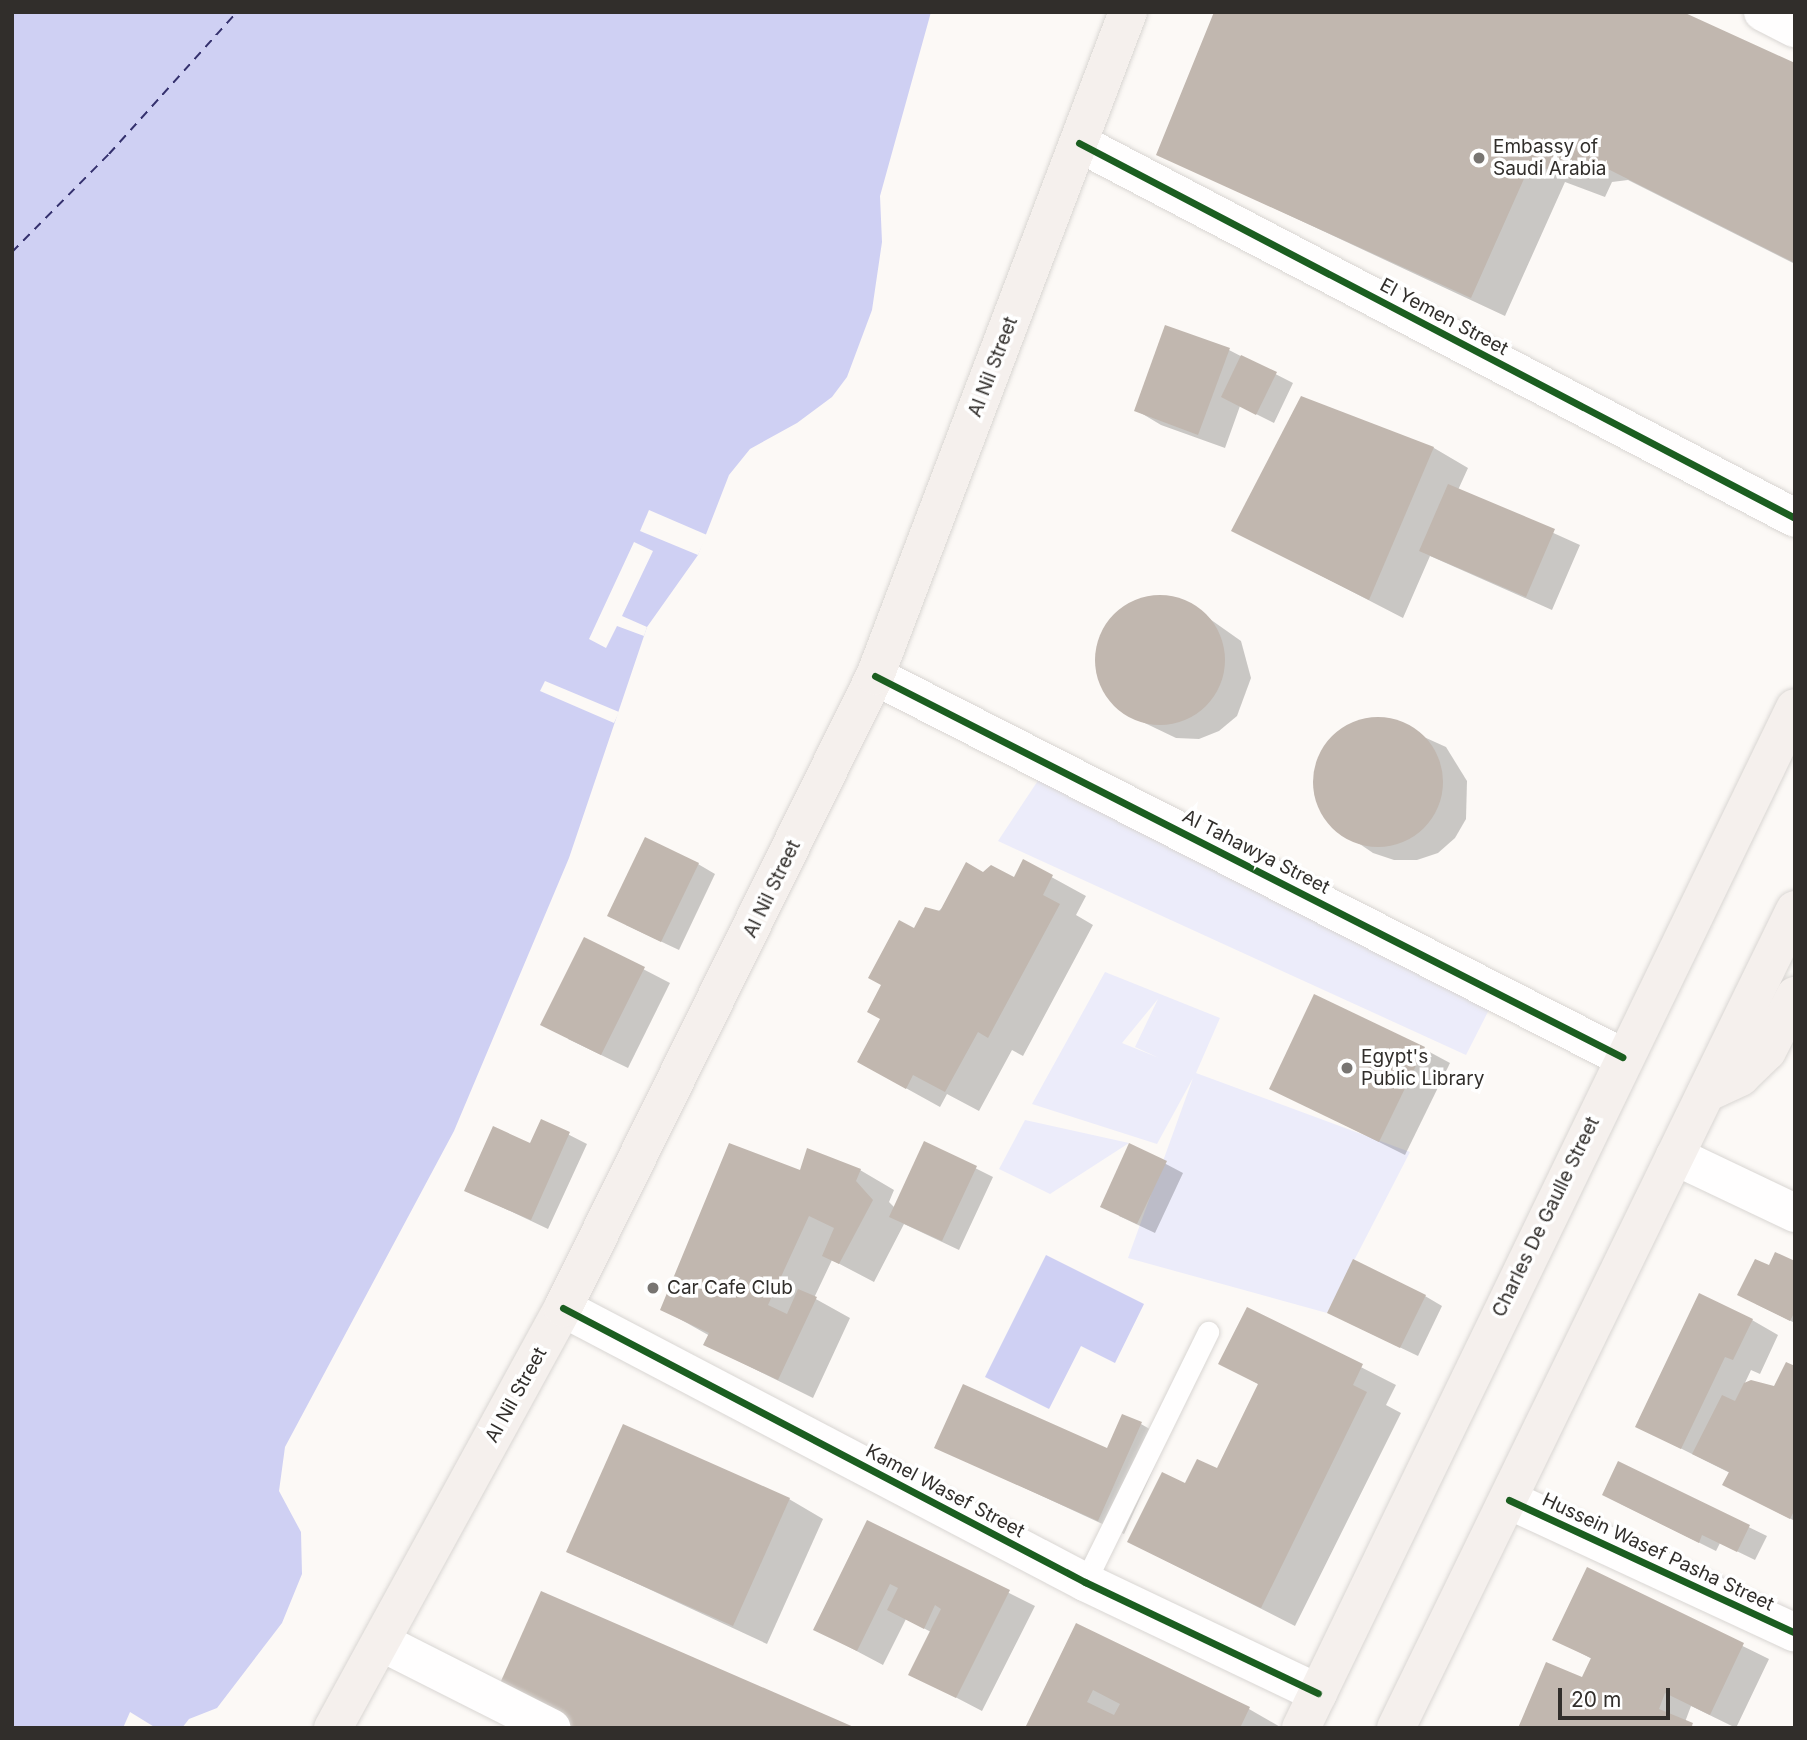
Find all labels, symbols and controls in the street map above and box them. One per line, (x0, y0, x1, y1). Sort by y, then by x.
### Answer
place label: Embassy of Saudi Arabia (1493, 136, 1607, 180)
marker: Embassy of Saudi Arabia (1471, 150, 1487, 166)
street label: El Yemen Street (1376, 274, 1512, 360)
street label: Al Nil Street (963, 314, 1023, 420)
street label: Al Tahawya Street (1179, 805, 1333, 899)
street label: Al Nil Street (739, 837, 805, 941)
place label: Egypt's Public Library (1361, 1046, 1484, 1090)
marker: Egypt's Public Library (1339, 1060, 1355, 1076)
street label: Charles De Gaulle Street (1488, 1113, 1604, 1321)
place label: Car Cafe Club (667, 1277, 793, 1299)
marker: Car Cafe Club (645, 1280, 661, 1296)
street label: Al Nil Street (480, 1343, 552, 1447)
street label: Kamel Wasef Street (862, 1439, 1028, 1543)
street label: Hussein Wasef Pasha Street (1538, 1488, 1778, 1616)
scale bar (1562, 1674, 1674, 1718)
text: 20 m (1571, 1687, 1621, 1712)

